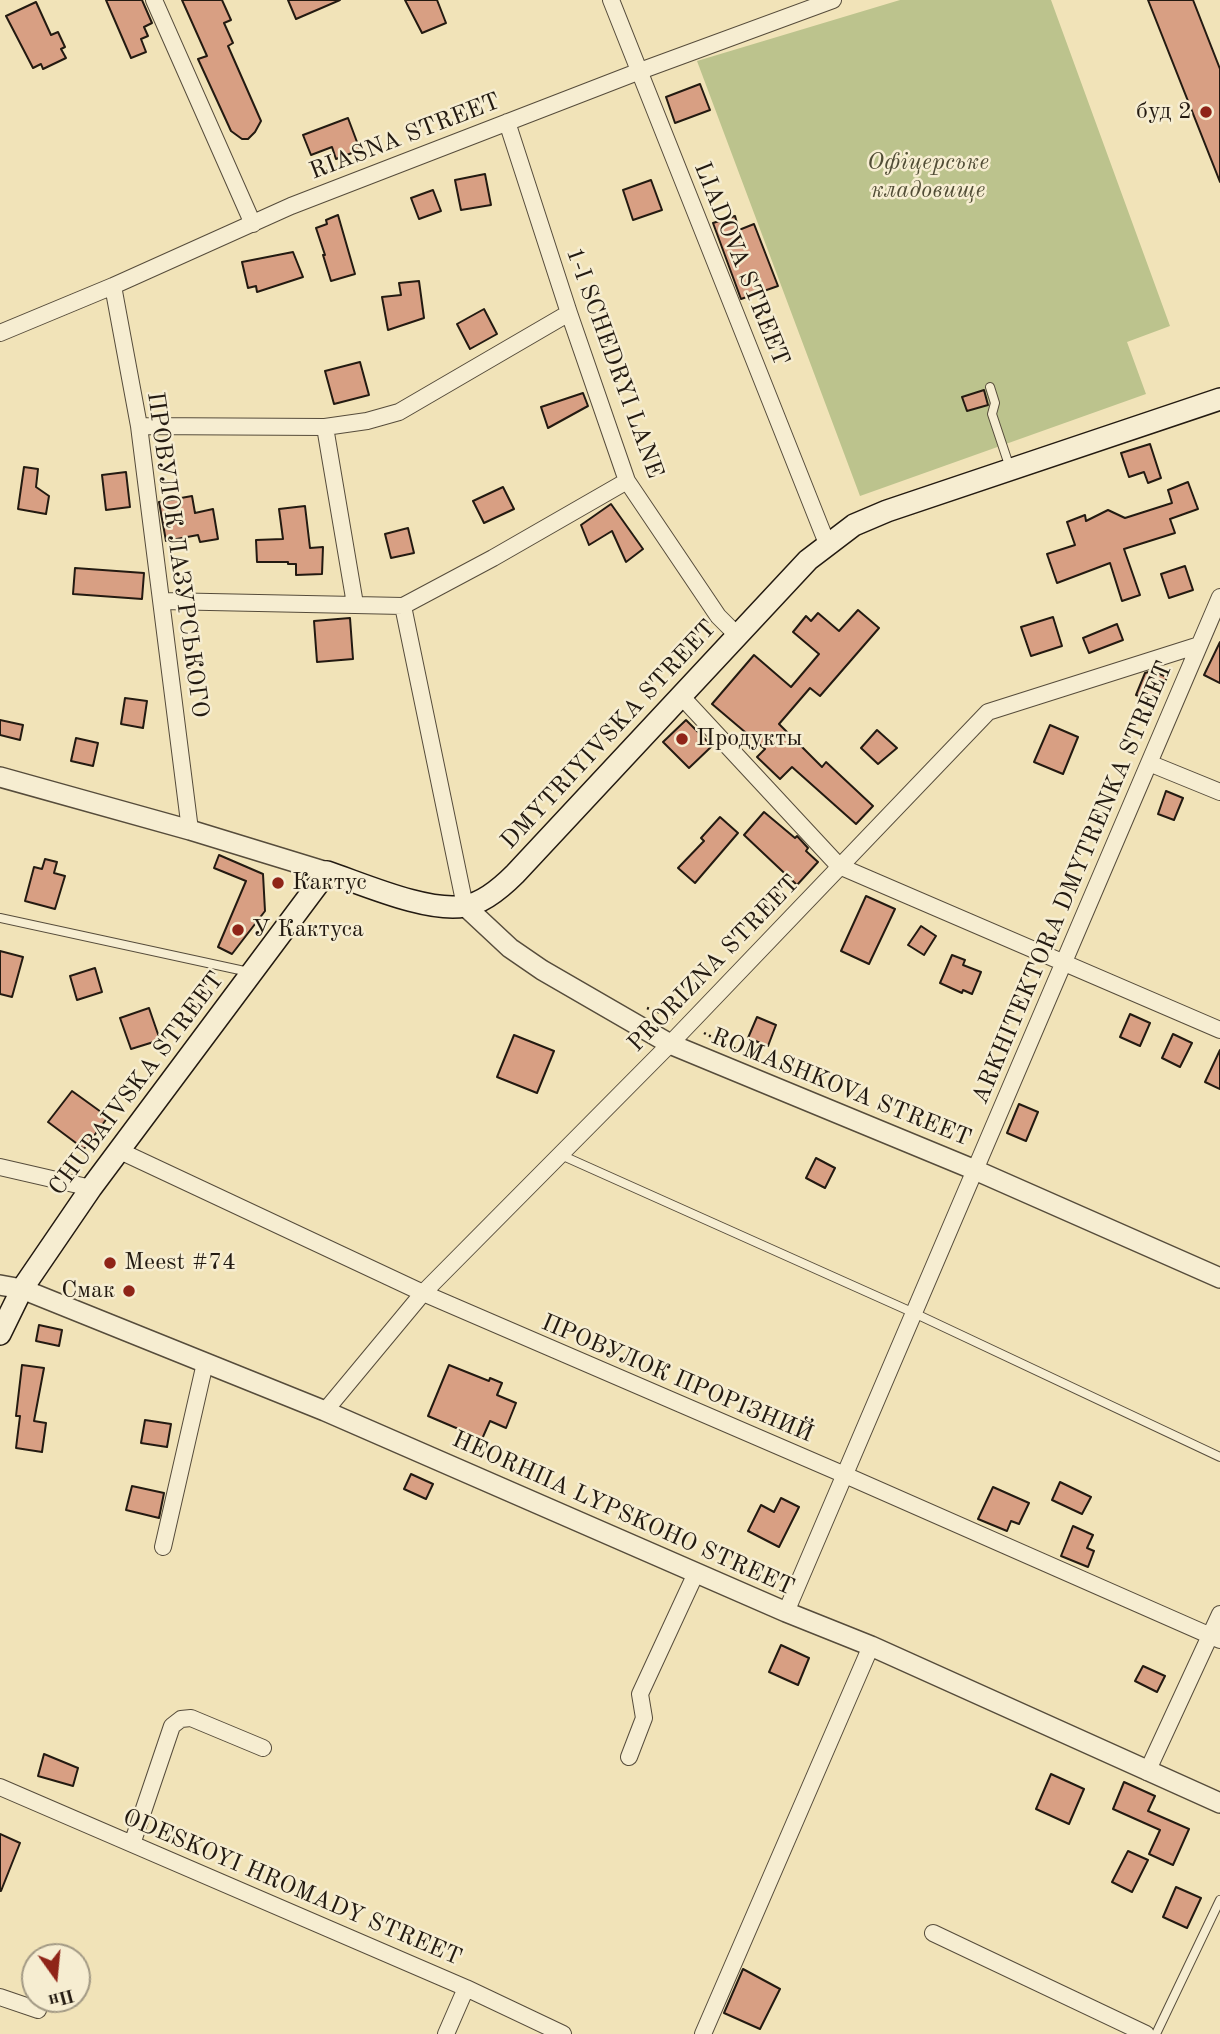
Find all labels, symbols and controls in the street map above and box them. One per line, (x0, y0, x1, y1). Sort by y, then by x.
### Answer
street label: RIASNA STREET (306, 87, 504, 187)
place label: буд 2 (1136, 98, 1192, 126)
marker: буд 2 (1198, 104, 1214, 120)
park label: Офіцерське кладовище (867, 149, 989, 205)
street label: LIADOVA STREET (687, 158, 795, 370)
street label: 1-I SCHEDRYI LANE (559, 244, 669, 482)
street label: ПРОВУЛОК ЛАЗУРСЬКОГО (140, 390, 214, 720)
street label: DMYTRIYIVSKA STREET (495, 614, 723, 856)
street label: ARKHITEKTORA DMYTRENKA STREET (966, 657, 1180, 1109)
place label: Продукты (696, 725, 802, 753)
marker: Продукты (674, 731, 690, 747)
place label: Кактус (292, 869, 367, 897)
street label: PRORIZNA STREET (622, 870, 806, 1058)
marker: Кактус (270, 875, 286, 891)
place label: У Кактуса (252, 916, 364, 944)
marker: У Кактуса (230, 922, 246, 938)
street label: CHUBAIVSKA STREET (43, 966, 231, 1202)
street label: ROMASHKOVA STREET (707, 1023, 975, 1153)
place label: Meest #74 (124, 1249, 236, 1277)
marker: Meest #74 (102, 1255, 118, 1271)
place label: Смак (61, 1277, 115, 1305)
marker: Смак (121, 1283, 137, 1299)
street label: ПРОВУЛОК ПРОРІЗНИЙ (537, 1309, 817, 1449)
street label: HEORHIIA LYPSKOHO STREET (447, 1425, 799, 1603)
street label: ODESKOYI HROMADY STREET (118, 1803, 466, 1973)
north arrow (21, 1943, 91, 2013)
text: Пн (46, 1984, 76, 2009)

